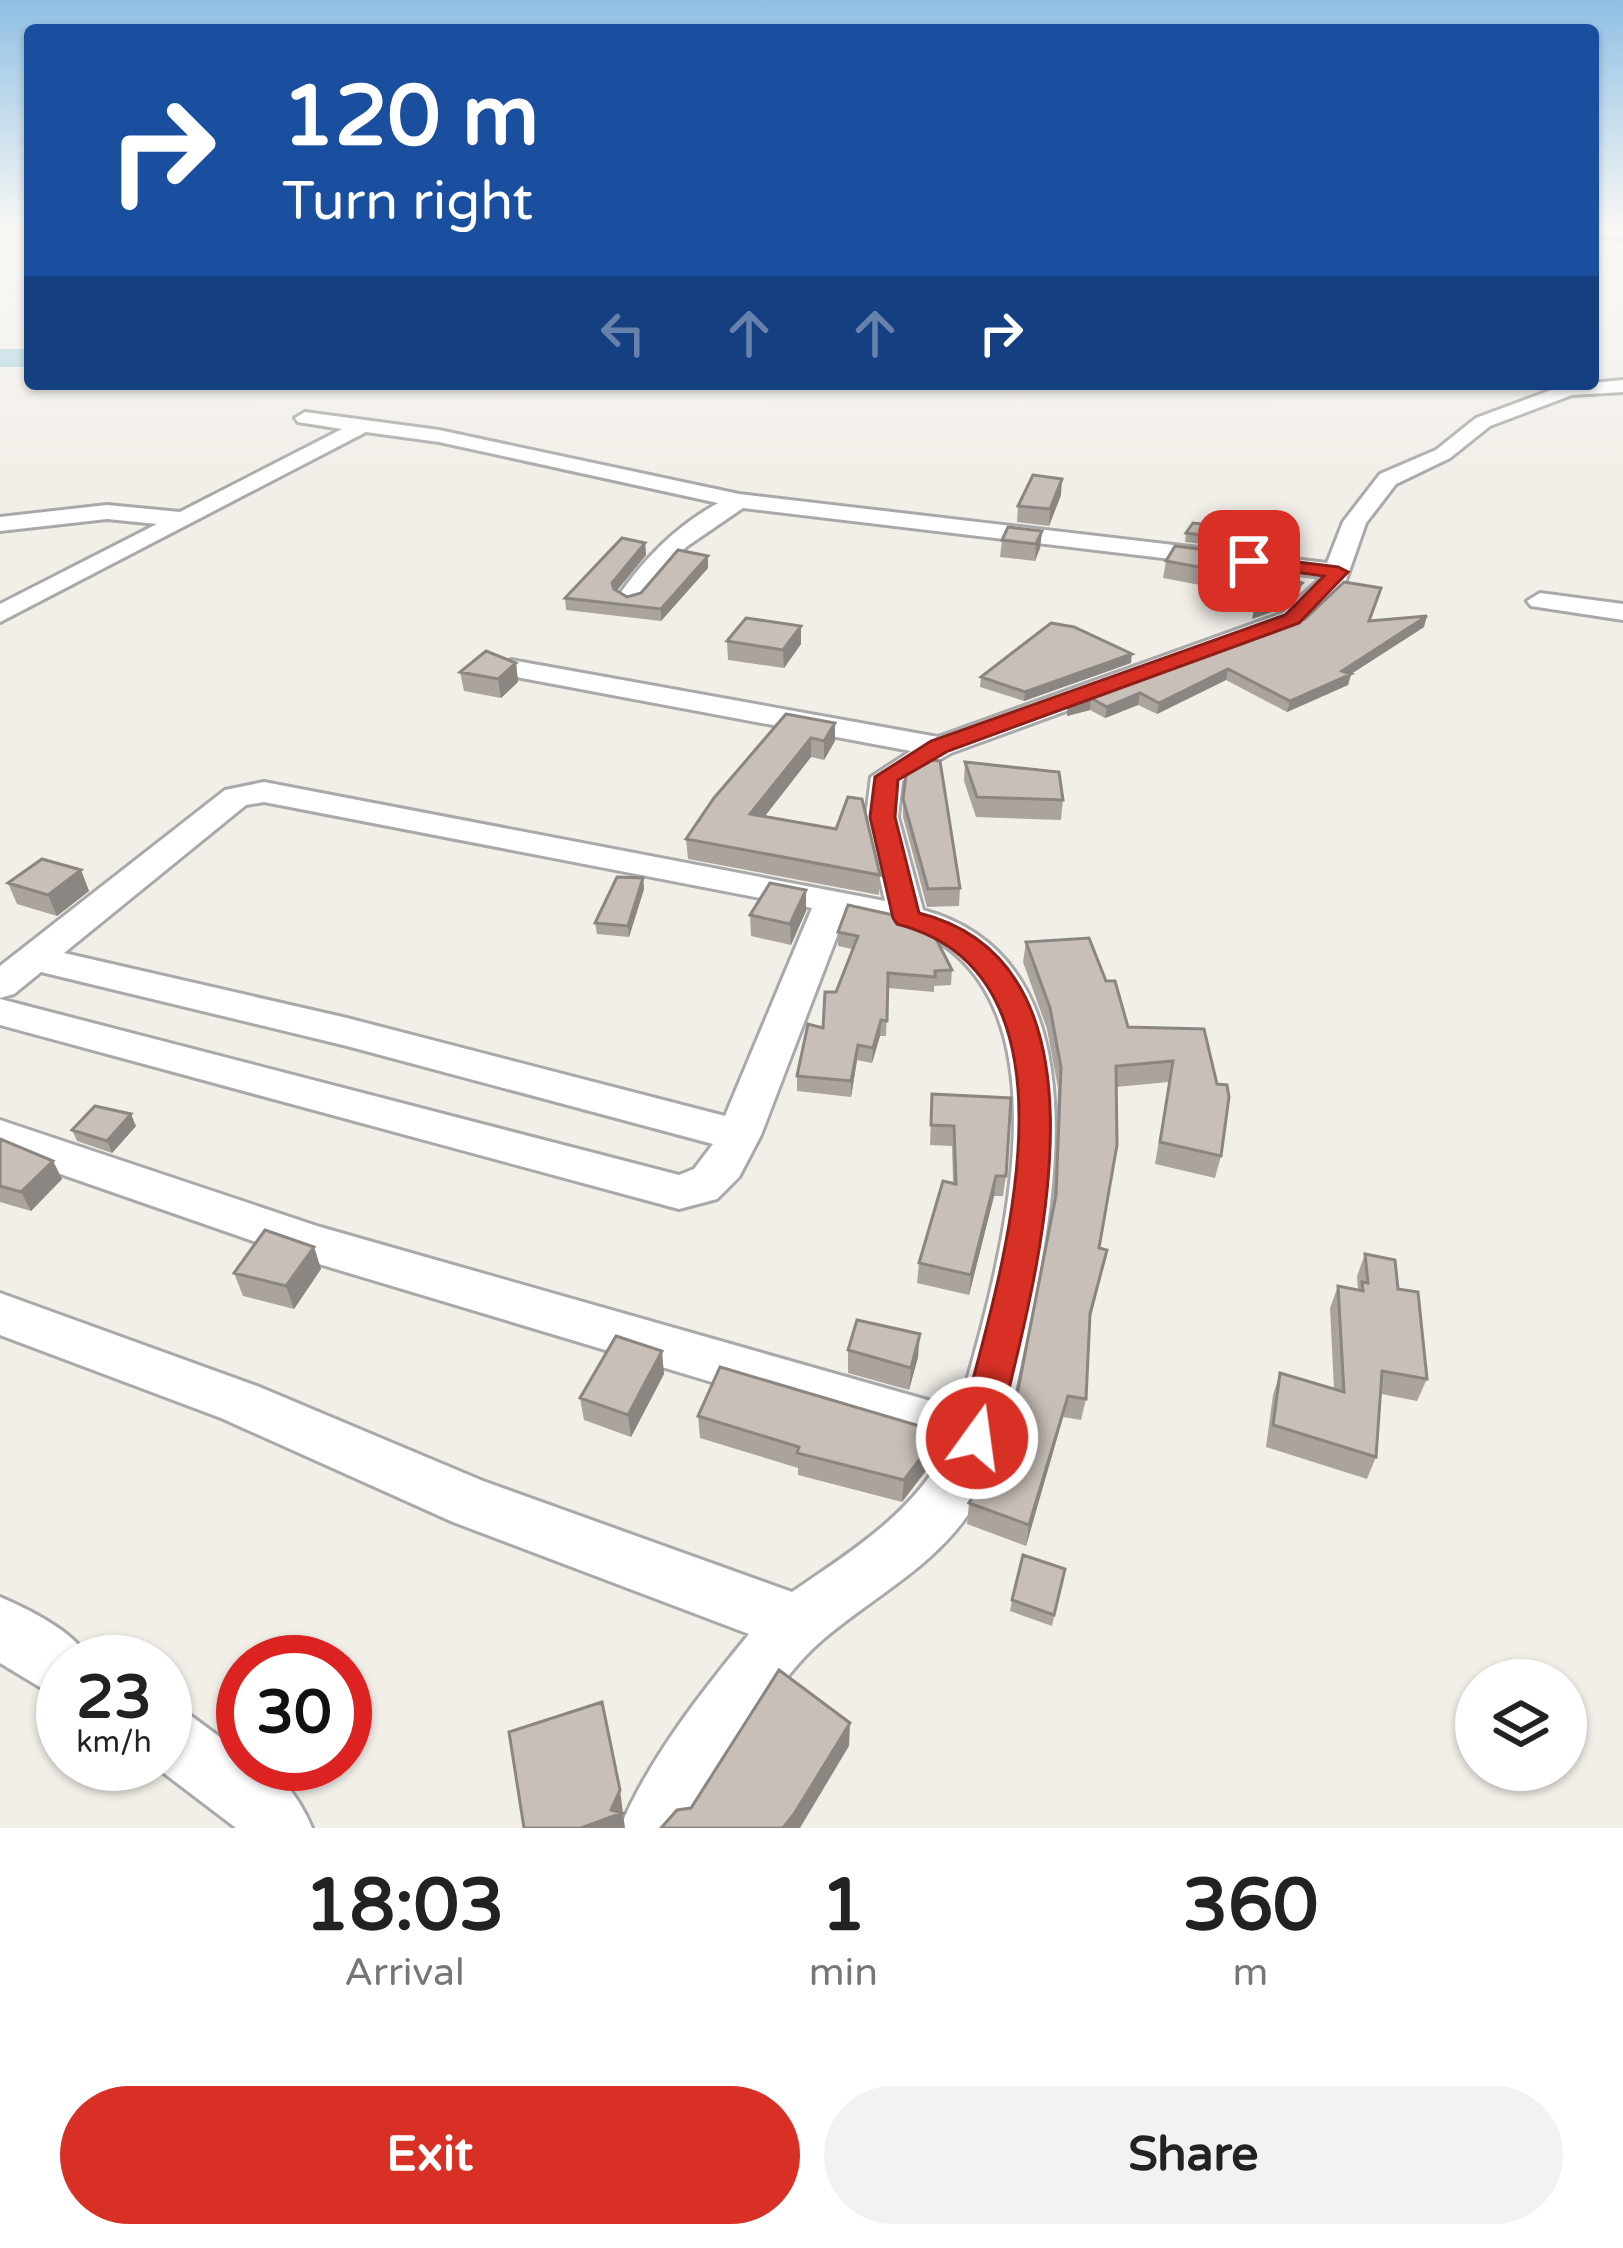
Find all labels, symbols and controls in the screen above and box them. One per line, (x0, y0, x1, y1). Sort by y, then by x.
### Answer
text: 120 m (282, 67, 539, 168)
icon: right (84, 72, 240, 228)
text: Turn right (282, 169, 533, 234)
icon: left (590, 300, 656, 366)
icon: ahead (716, 300, 782, 366)
icon: ahead (842, 300, 908, 366)
icon: right (968, 300, 1034, 366)
pin (1198, 510, 1300, 612)
icon: arrive (1216, 528, 1282, 594)
position arrow (914, 1375, 1040, 1501)
speed limit sign: 30 (216, 1635, 372, 1791)
map controls (1455, 1659, 1587, 1791)
button: layers (1455, 1659, 1587, 1791)
text: 23 (76, 1662, 152, 1734)
text: km/h (76, 1724, 152, 1761)
text: 18:03 (305, 1863, 504, 1950)
text: 1 (821, 1863, 866, 1950)
text: 360 (1183, 1863, 1318, 1950)
text: Arrival (344, 1949, 465, 1996)
text: min (809, 1949, 878, 1996)
text: m (1233, 1949, 1268, 1996)
button: Exit (60, 2086, 800, 2224)
button: Share (824, 2086, 1563, 2224)

